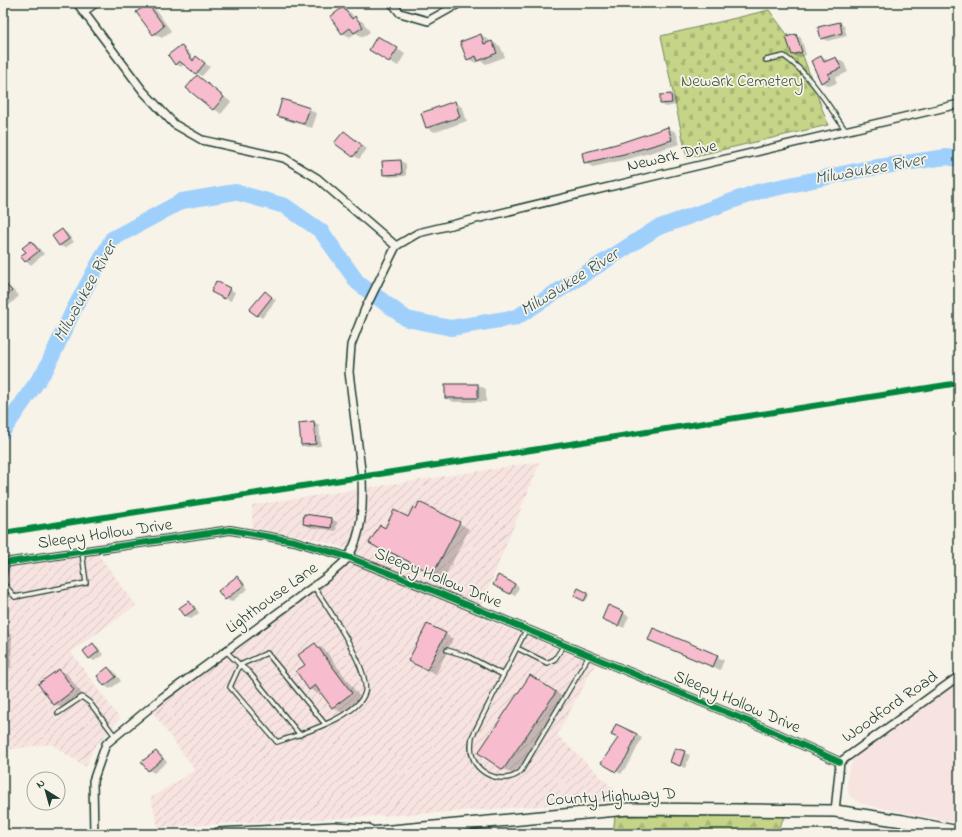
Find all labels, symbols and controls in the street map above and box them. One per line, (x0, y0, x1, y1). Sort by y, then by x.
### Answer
park label: Newark Cemetery (681, 69, 803, 95)
street label: Newark Drive (624, 133, 720, 179)
water label: Milwaukee River (813, 147, 930, 193)
water label: Milwaukee River (48, 235, 126, 347)
water label: Milwaukee River (516, 241, 626, 324)
street label: Sleepy Hollow Drive (36, 512, 174, 557)
street label: Sleepy Hollow Drive (370, 541, 506, 616)
street label: Lighthouse Lane (221, 556, 325, 642)
street label: Sleepy Hollow Drive (669, 664, 805, 741)
street label: Woodford Road (837, 664, 943, 749)
north arrow (26, 771, 66, 811)
text: N (33, 775, 48, 792)
street label: County Highway D (545, 781, 677, 815)

